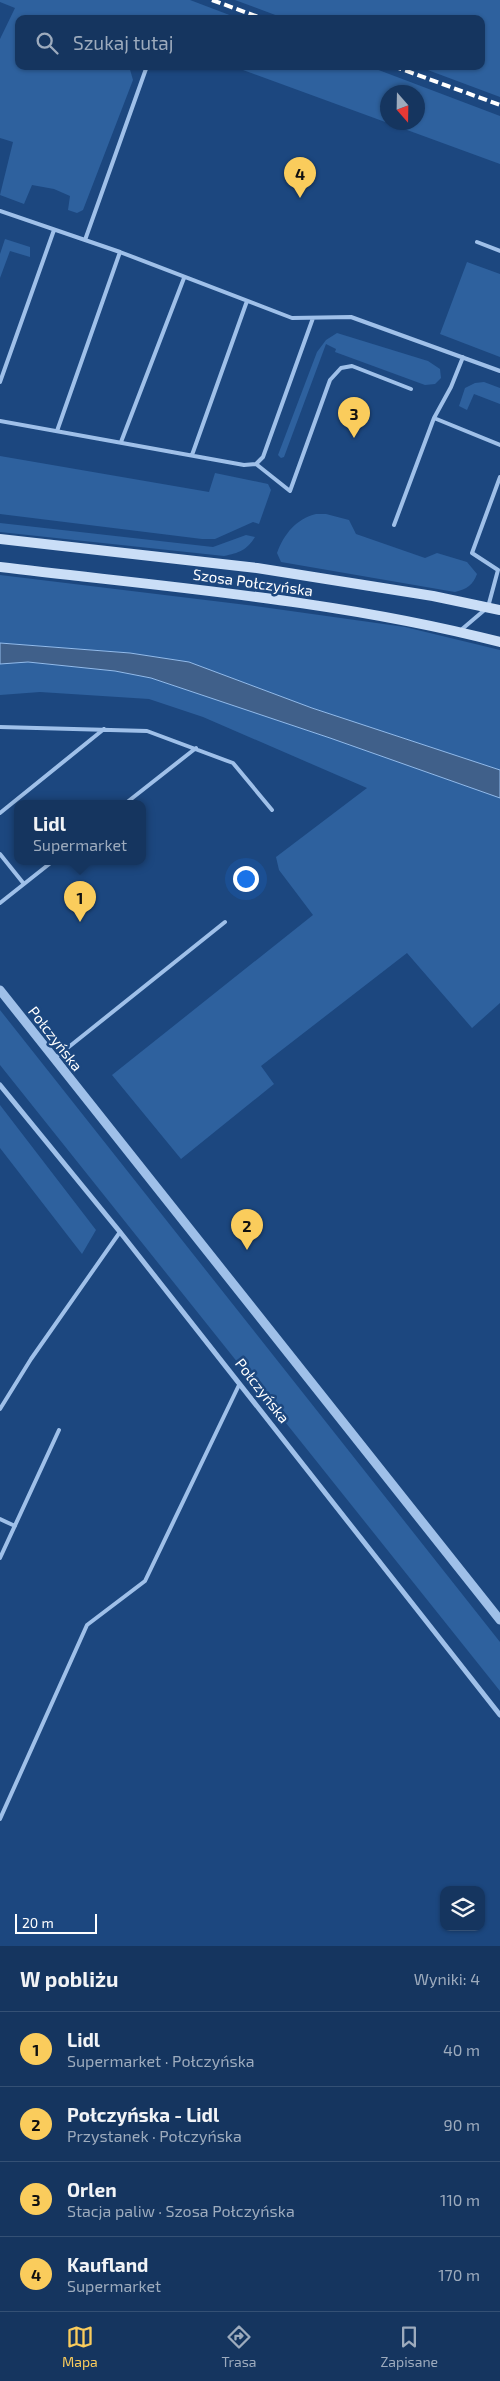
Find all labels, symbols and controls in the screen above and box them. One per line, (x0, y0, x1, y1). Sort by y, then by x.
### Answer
search box (15, 15, 485, 70)
icon: search (33, 29, 61, 57)
text: Szukaj tutaj (73, 31, 173, 54)
north arrow (380, 85, 425, 130)
pin: 4 (284, 157, 316, 198)
pin: 3 (338, 397, 370, 438)
street label: Szosa Połczyńska (192, 565, 314, 599)
popup (14, 800, 146, 865)
text: Lidl (33, 812, 66, 835)
text: Supermarket (33, 835, 127, 854)
your location (233, 866, 259, 892)
pin: 1 (64, 881, 96, 922)
street label: Połczyńska (25, 1002, 87, 1074)
pin: 2 (231, 1209, 263, 1250)
street label: Połczyńska (232, 1354, 294, 1426)
map controls (440, 1886, 485, 1931)
button: layers (440, 1886, 485, 1931)
scale bar (15, 1911, 98, 1934)
text: 20 m (22, 1914, 54, 1931)
text: W pobliżu (20, 1966, 119, 1991)
text: Wyniki: 4 (414, 1969, 480, 1988)
text: Lidl (67, 2028, 100, 2051)
text: 1 (33, 2040, 39, 2059)
text: 40 m (443, 2040, 480, 2059)
text: Supermarket · Połczyńska (67, 2051, 255, 2070)
text: Połczyńska - Lidl (67, 2103, 219, 2126)
text: 2 (31, 2115, 41, 2134)
text: 90 m (444, 2115, 480, 2134)
text: Przystanek · Połczyńska (67, 2126, 242, 2145)
text: Orlen (67, 2178, 117, 2201)
text: 3 (31, 2190, 41, 2209)
text: 110 m (440, 2190, 480, 2209)
text: Stacja paliw · Szosa Połczyńska (67, 2201, 295, 2220)
text: Kaufland (67, 2253, 148, 2276)
text: 4 (31, 2265, 41, 2284)
text: 170 m (438, 2265, 480, 2284)
text: Supermarket (67, 2276, 161, 2295)
tab: Mapa (62, 2323, 98, 2370)
tab: Trasa (222, 2323, 257, 2370)
tab: Zapisane (380, 2323, 438, 2370)

